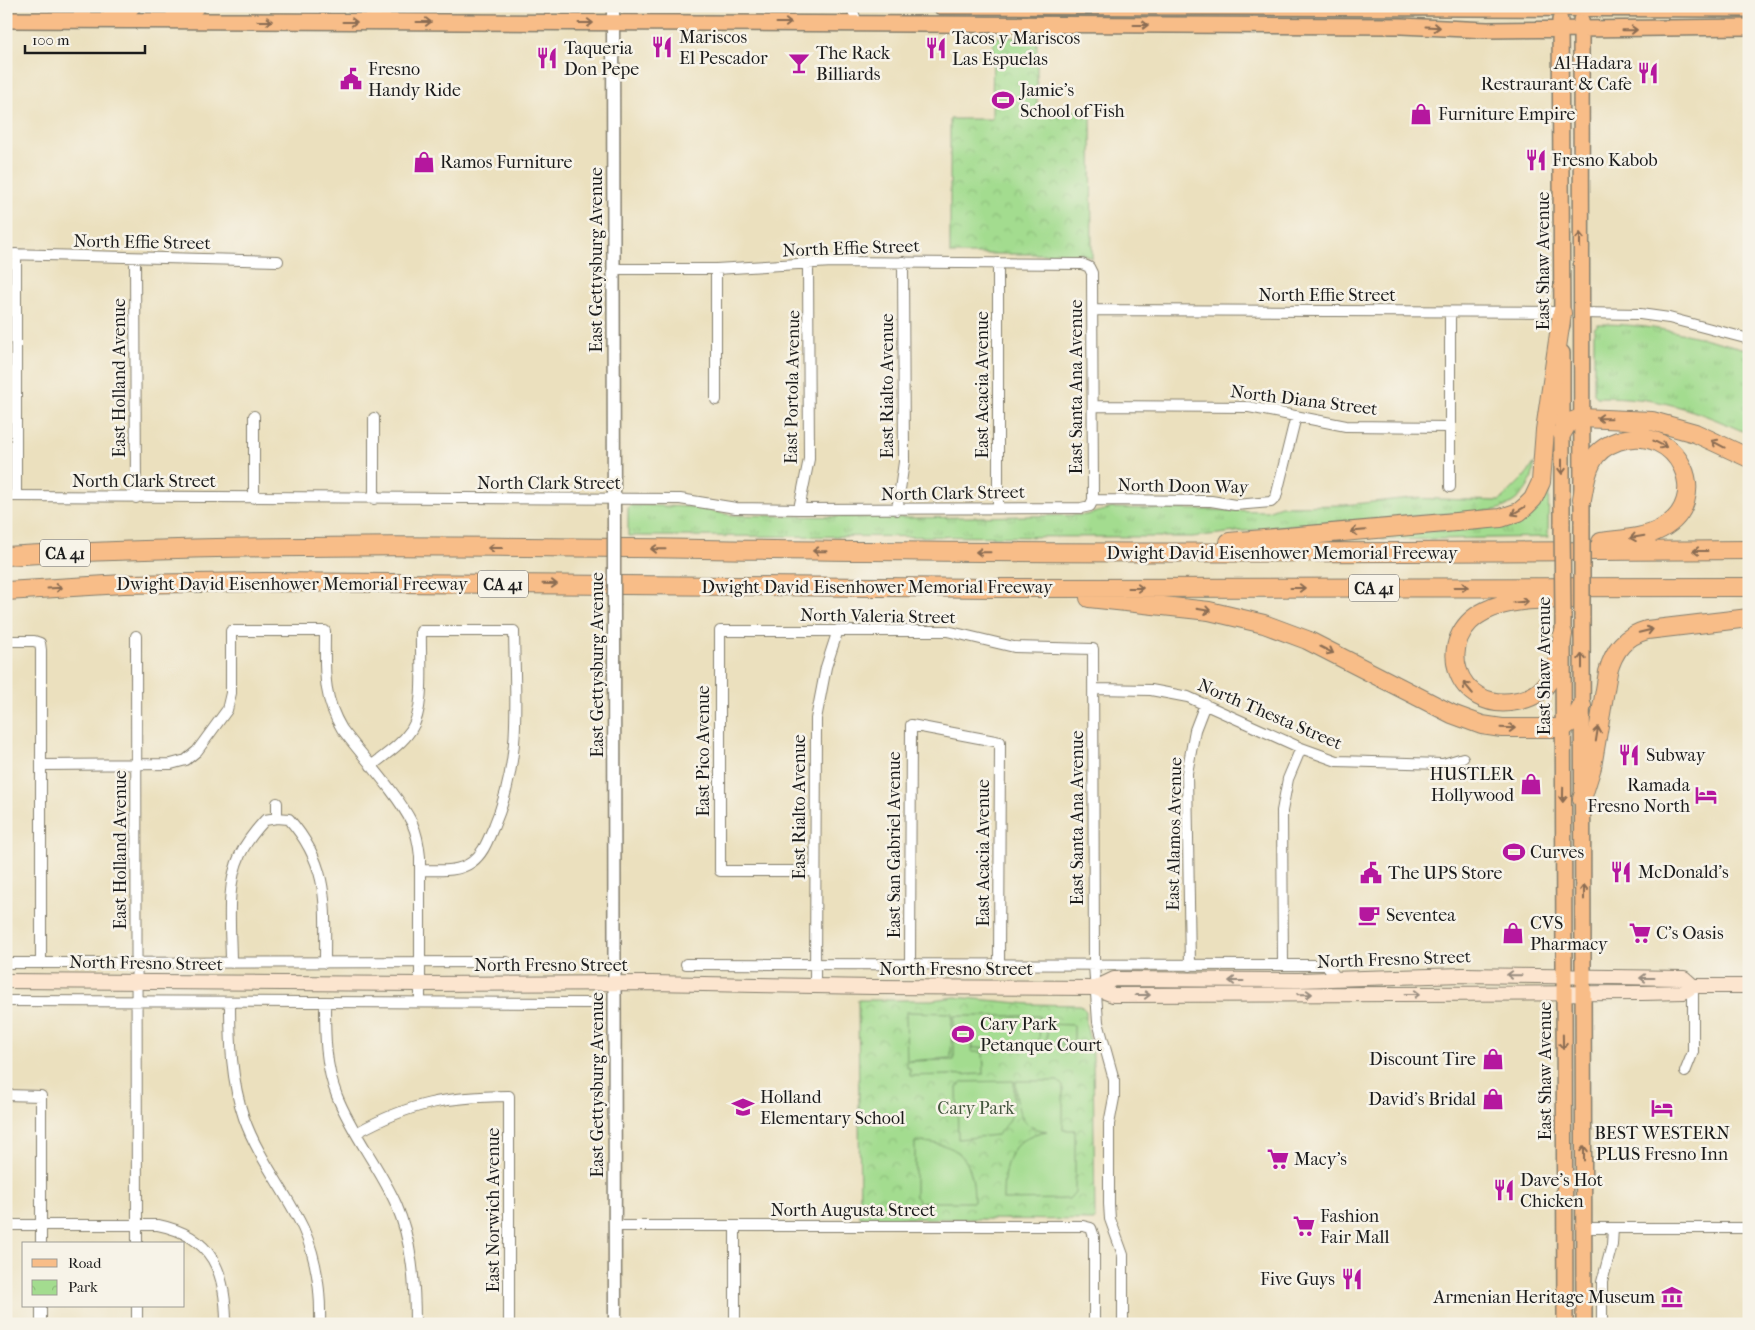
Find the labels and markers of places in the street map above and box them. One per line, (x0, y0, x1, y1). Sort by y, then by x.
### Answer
place label: Mariscos El Pescador (679, 27, 768, 69)
place label: Tacos y Mariscos Las Espuelas (952, 28, 1080, 70)
restaurant icon: Mariscos El Pescador (649, 34, 675, 60)
restaurant icon: Tacos y Mariscos Las Espuelas (923, 35, 949, 61)
place label: Taqueria Don Pepe (564, 38, 639, 80)
place label: The Rack Billiards (816, 43, 891, 85)
restaurant icon: Taqueria Don Pepe (534, 45, 560, 71)
bar icon: The Rack Billiards (786, 50, 812, 76)
place label: Al-Hadara Restraurant & Cafe (1481, 53, 1633, 95)
place label: Fresno Handy Ride (368, 59, 461, 101)
restaurant icon: Al-Hadara Restraurant & Cafe (1635, 60, 1661, 86)
public building icon: Fresno Handy Ride (338, 66, 364, 92)
place label: Jamie's School of Fish (1018, 80, 1125, 122)
sports icon: Jamie's School of Fish (990, 87, 1016, 113)
shop icon: Furniture Empire (1408, 101, 1434, 127)
place label: Furniture Empire (1438, 104, 1576, 125)
restaurant icon: Fresno Kabob (1523, 147, 1549, 173)
shop icon: Ramos Furniture (411, 149, 437, 175)
place label: Fresno Kabob (1552, 150, 1658, 171)
place label: Ramos Furniture (440, 152, 572, 173)
restaurant icon: Subway (1616, 742, 1642, 768)
place label: Subway (1646, 745, 1707, 766)
place label: HUSTLER Hollywood (1429, 764, 1515, 806)
shop icon: HUSTLER Hollywood (1518, 771, 1544, 797)
place label: Ramada Fresno North (1587, 775, 1691, 817)
hotel icon: Ramada Fresno North (1693, 782, 1719, 808)
sports icon: Curves (1501, 839, 1527, 865)
place label: Curves (1530, 842, 1585, 863)
restaurant icon: McDonald's (1608, 859, 1634, 885)
public building icon: The UPS Store (1358, 860, 1384, 886)
place label: McDonald's (1638, 862, 1729, 883)
place label: The UPS Store (1388, 863, 1503, 884)
cafe icon: Seventea (1356, 902, 1382, 928)
place label: Seventea (1386, 905, 1456, 926)
place label: CVS Pharmacy (1530, 913, 1609, 955)
shop icon: CVS Pharmacy (1500, 920, 1526, 946)
supermarket icon: C's Oasis (1627, 920, 1653, 946)
place label: C's Oasis (1656, 923, 1724, 944)
place label: Cary Park Petanque Court (980, 1014, 1103, 1056)
sports icon: Cary Park Petanque Court (950, 1021, 976, 1047)
shop icon: Discount Tire (1480, 1046, 1506, 1072)
place label: Discount Tire (1369, 1049, 1476, 1070)
shop icon: David's Bridal (1480, 1086, 1506, 1112)
place label: Holland Elementary School (760, 1087, 905, 1129)
place label: David's Bridal (1368, 1089, 1476, 1110)
school or university icon: Holland Elementary School (730, 1094, 756, 1120)
hotel icon: BEST WESTERN PLUS Fresno Inn (1649, 1095, 1675, 1121)
place label: BEST WESTERN PLUS Fresno Inn (1594, 1123, 1730, 1165)
supermarket icon: Macy's (1265, 1146, 1291, 1172)
place label: Macy's (1294, 1149, 1347, 1170)
place label: Dave's Hot Chicken (1520, 1170, 1604, 1212)
restaurant icon: Dave's Hot Chicken (1491, 1177, 1517, 1203)
place label: Fashion Fair Mall (1320, 1206, 1389, 1248)
supermarket icon: Fashion Fair Mall (1291, 1213, 1317, 1239)
restaurant icon: Five Guys (1339, 1266, 1365, 1292)
place label: Five Guys (1260, 1269, 1335, 1290)
museum icon: Armenian Heritage Museum (1659, 1284, 1685, 1310)
place label: Armenian Heritage Museum (1432, 1287, 1655, 1308)

